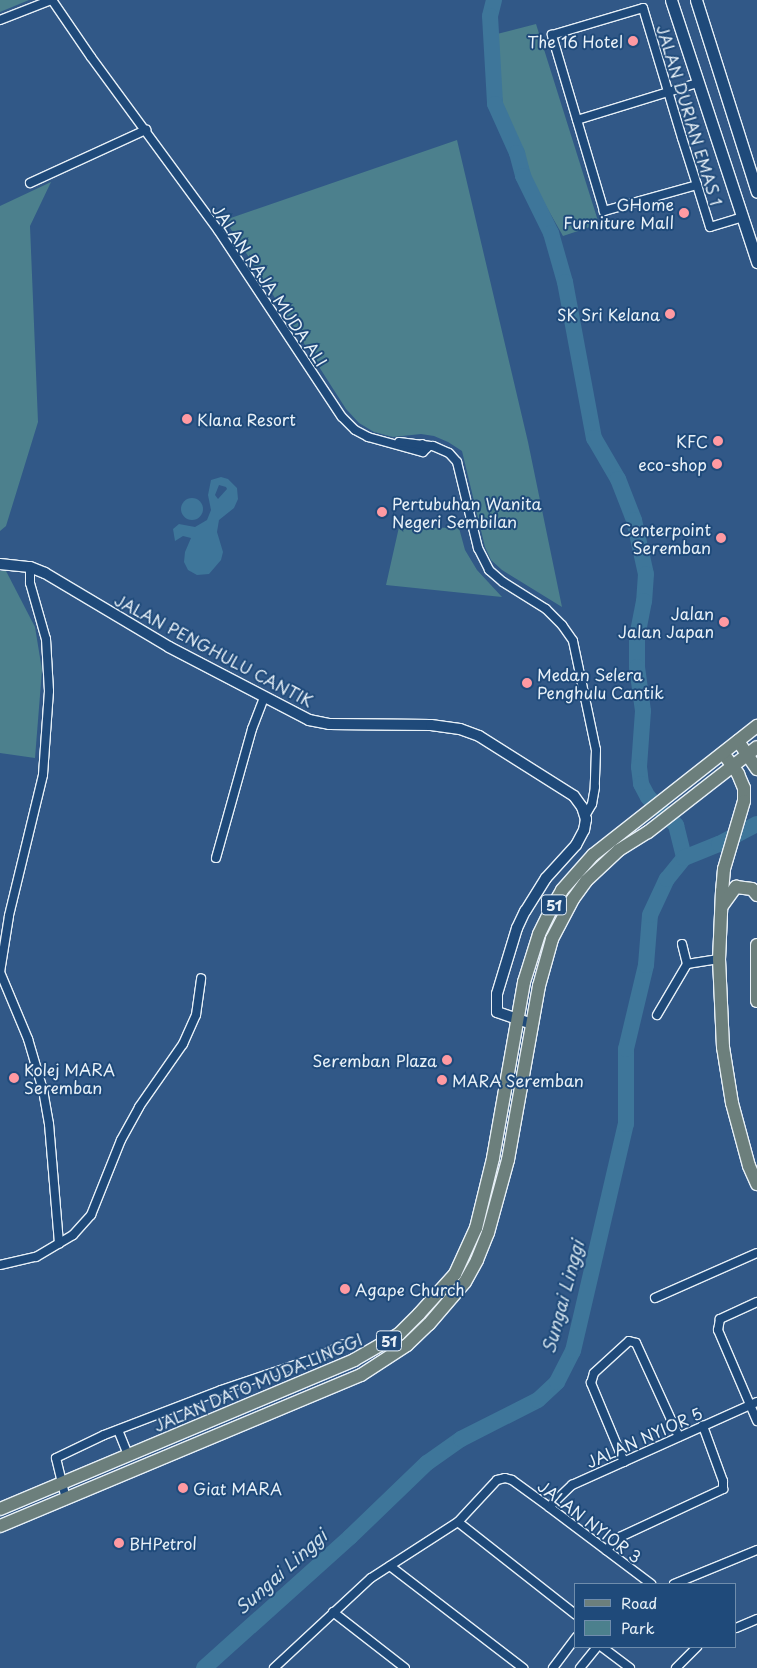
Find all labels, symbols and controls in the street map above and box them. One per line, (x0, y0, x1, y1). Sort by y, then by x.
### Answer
street label: JALAN DURIAN EMAS 1 (653, 22, 727, 208)
place label: The 16 Hotel (525, 31, 623, 51)
marker: The 16 Hotel (627, 35, 639, 47)
place label: GHome Furniture Mall (563, 194, 674, 232)
street label: JALAN RAJA MUDA ALI (208, 200, 332, 370)
marker: GHome Furniture Mall (678, 207, 690, 219)
place label: SK Sri Kelana (556, 304, 660, 324)
marker: SK Sri Kelana (664, 308, 676, 320)
place label: Klana Resort (197, 409, 296, 429)
marker: Klana Resort (181, 413, 193, 425)
place label: KFC (676, 431, 708, 451)
marker: KFC (712, 435, 724, 447)
place label: eco-shop (638, 454, 707, 474)
marker: eco-shop (711, 458, 723, 470)
place label: Pertubuhan Wanita Negeri Sembilan (392, 493, 543, 531)
marker: Pertubuhan Wanita Negeri Sembilan (376, 506, 388, 518)
place label: Centerpoint Seremban (619, 519, 711, 557)
marker: Centerpoint Seremban (715, 532, 727, 544)
street label: JALAN PENGHULU CANTIK (111, 589, 317, 711)
place label: Jalan Jalan Japan (618, 603, 714, 641)
marker: Jalan Jalan Japan (718, 616, 730, 628)
place label: Medan Selera Penghulu Cantik (537, 664, 665, 702)
marker: Medan Selera Penghulu Cantik (521, 677, 533, 689)
road number: 51 (540, 892, 568, 918)
place label: Seremban Plaza (312, 1050, 437, 1070)
marker: Seremban Plaza (441, 1054, 453, 1066)
place label: Kolej MARA Seremban (24, 1059, 116, 1097)
place label: MARA Seremban (452, 1070, 586, 1090)
marker: Kolej MARA Seremban (8, 1072, 20, 1084)
marker: MARA Seremban (436, 1074, 448, 1086)
water label: Sungai Linggi (537, 1238, 589, 1356)
place label: Agape Church (355, 1279, 465, 1299)
marker: Agape Church (339, 1283, 351, 1295)
road number: 51 (375, 1328, 403, 1354)
street label: JALAN DATO MUDA LINGGI (150, 1329, 366, 1435)
street label: JALAN NYIOR 5 (582, 1402, 706, 1472)
street label: JALAN NYIOR 3 (534, 1475, 646, 1567)
place label: Giat MARA (193, 1478, 283, 1498)
marker: Giat MARA (177, 1482, 189, 1494)
water label: Sungai Linggi (230, 1525, 332, 1619)
place label: BHPetrol (129, 1533, 197, 1553)
marker: BHPetrol (113, 1537, 125, 1549)
legend (574, 1583, 737, 1648)
text: Road (621, 1591, 657, 1614)
text: Park (621, 1616, 655, 1639)

